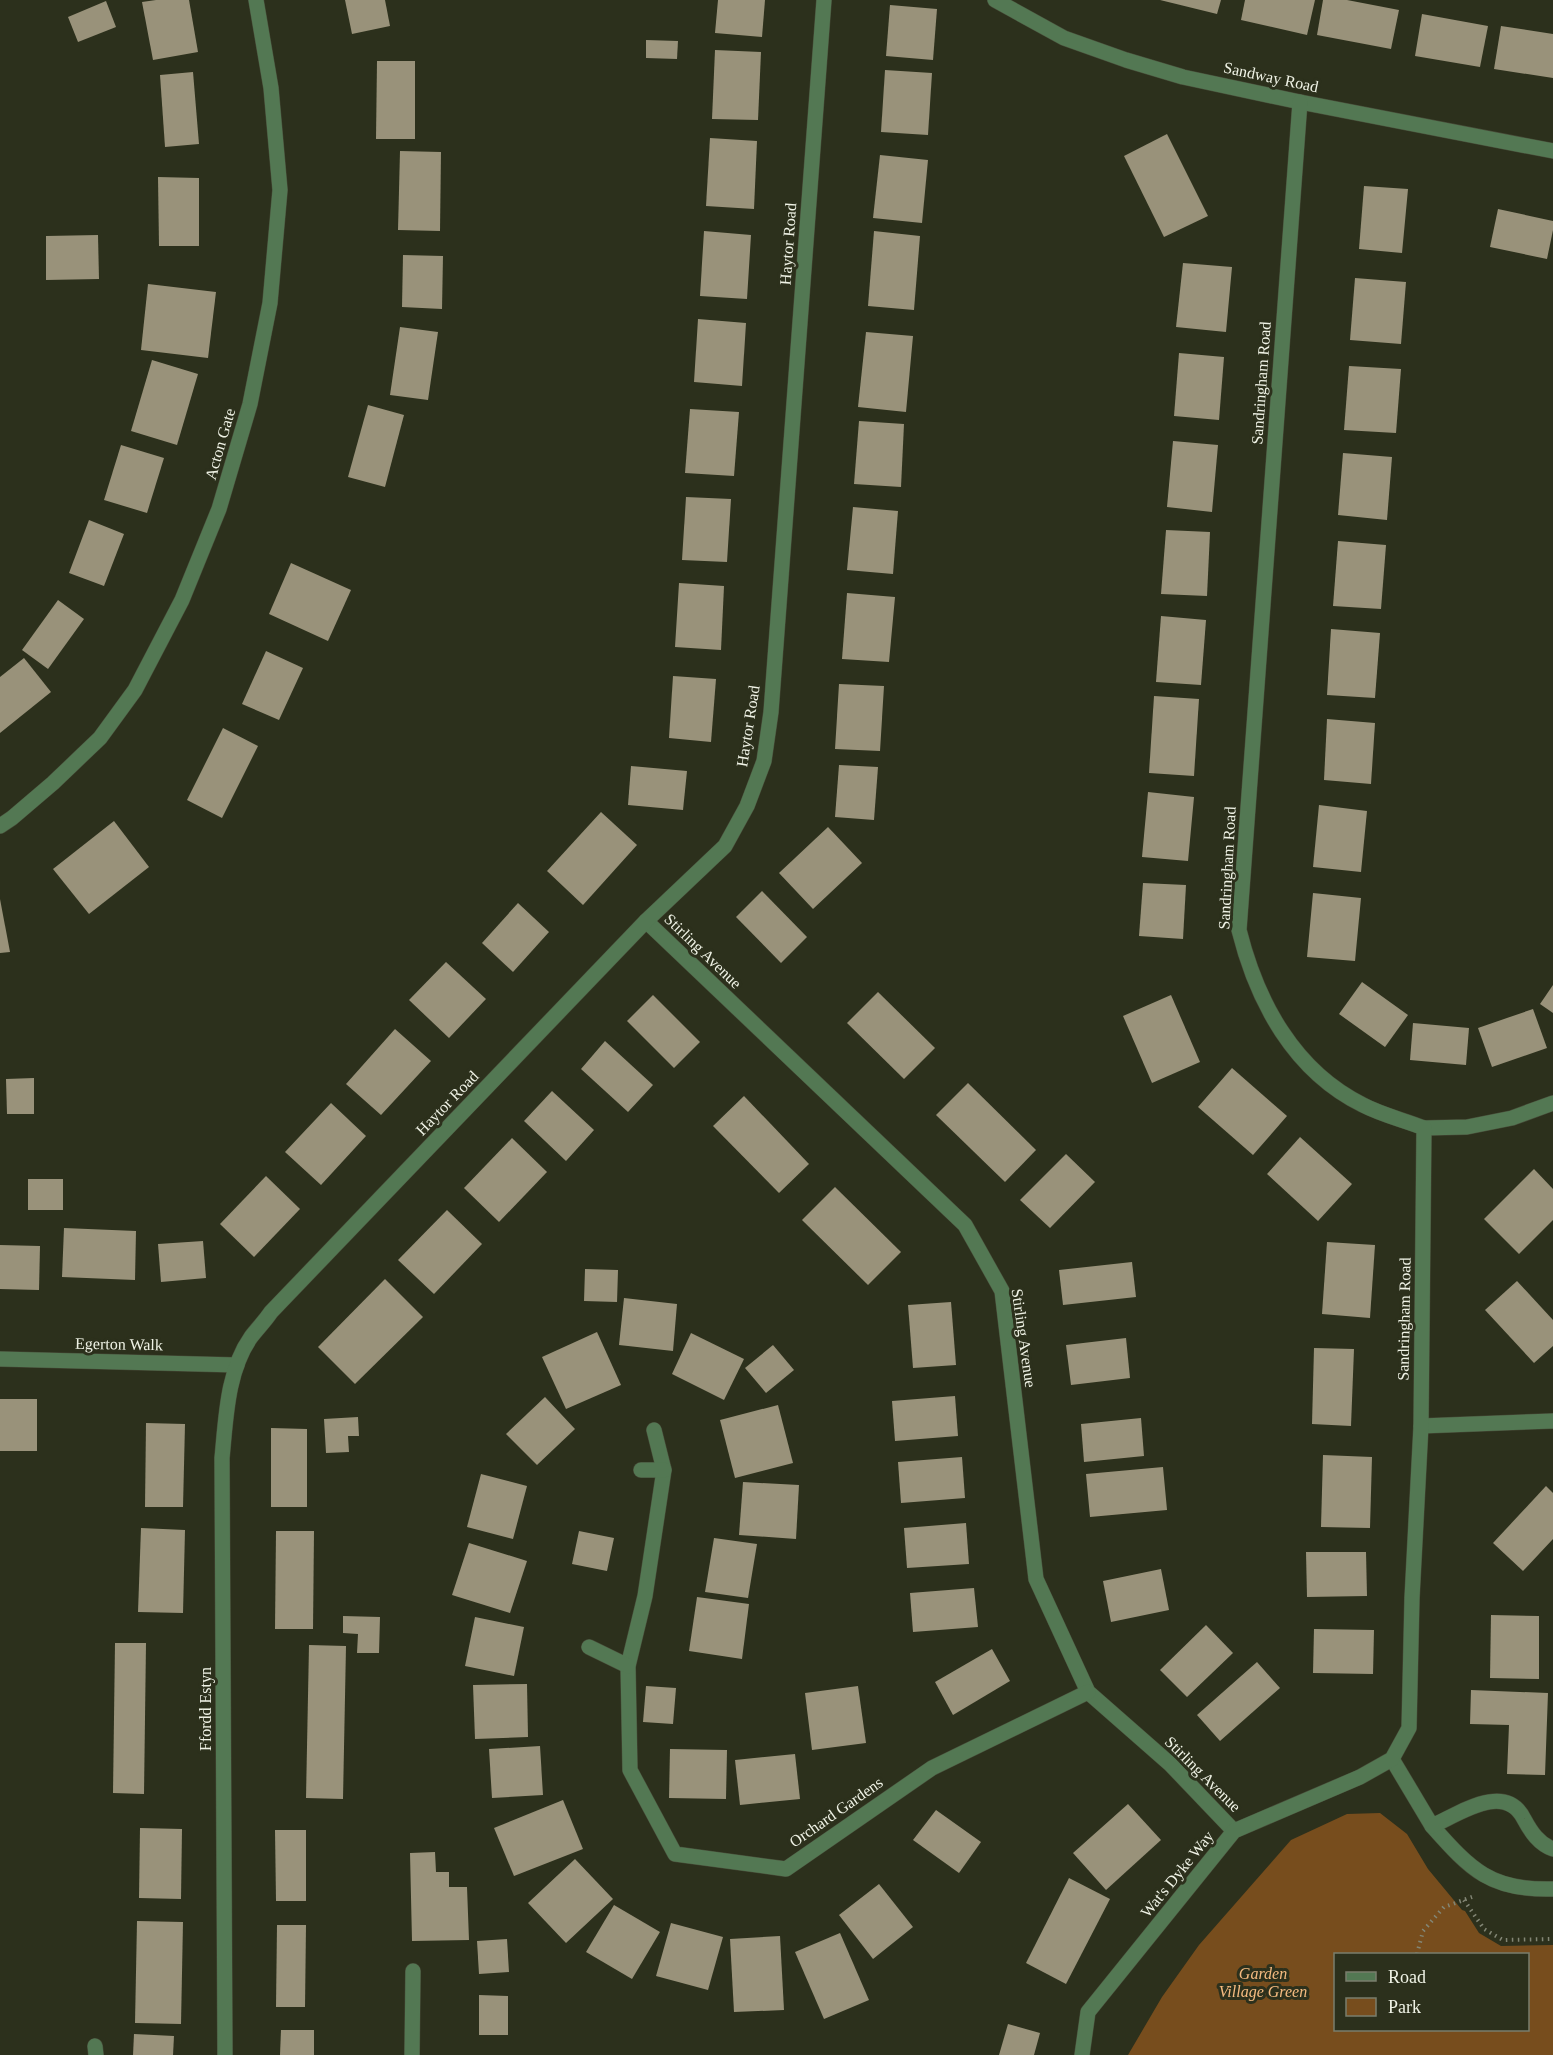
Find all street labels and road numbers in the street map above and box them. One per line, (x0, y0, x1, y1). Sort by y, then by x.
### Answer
street label: Sandway Road (1222, 59, 1320, 96)
street label: Haytor Road (777, 202, 800, 286)
street label: Sandringham Road (1248, 321, 1275, 445)
street label: Acton Gate (202, 406, 238, 482)
street label: Haytor Road (733, 684, 764, 768)
street label: Sandringham Road (1215, 806, 1240, 930)
street label: Stirling Avenue (661, 910, 745, 992)
street label: Haytor Road (412, 1068, 482, 1139)
street label: Sandringham Road (1394, 1257, 1415, 1381)
street label: Stirling Avenue (1008, 1287, 1039, 1389)
street label: Egerton Walk (75, 1335, 163, 1354)
street label: Ffordd Estyn (197, 1667, 215, 1751)
street label: Stirling Avenue (1161, 1733, 1244, 1816)
street label: Orchard Gardens (786, 1774, 886, 1850)
street label: Wat's Dyke Way (1137, 1828, 1218, 1921)

